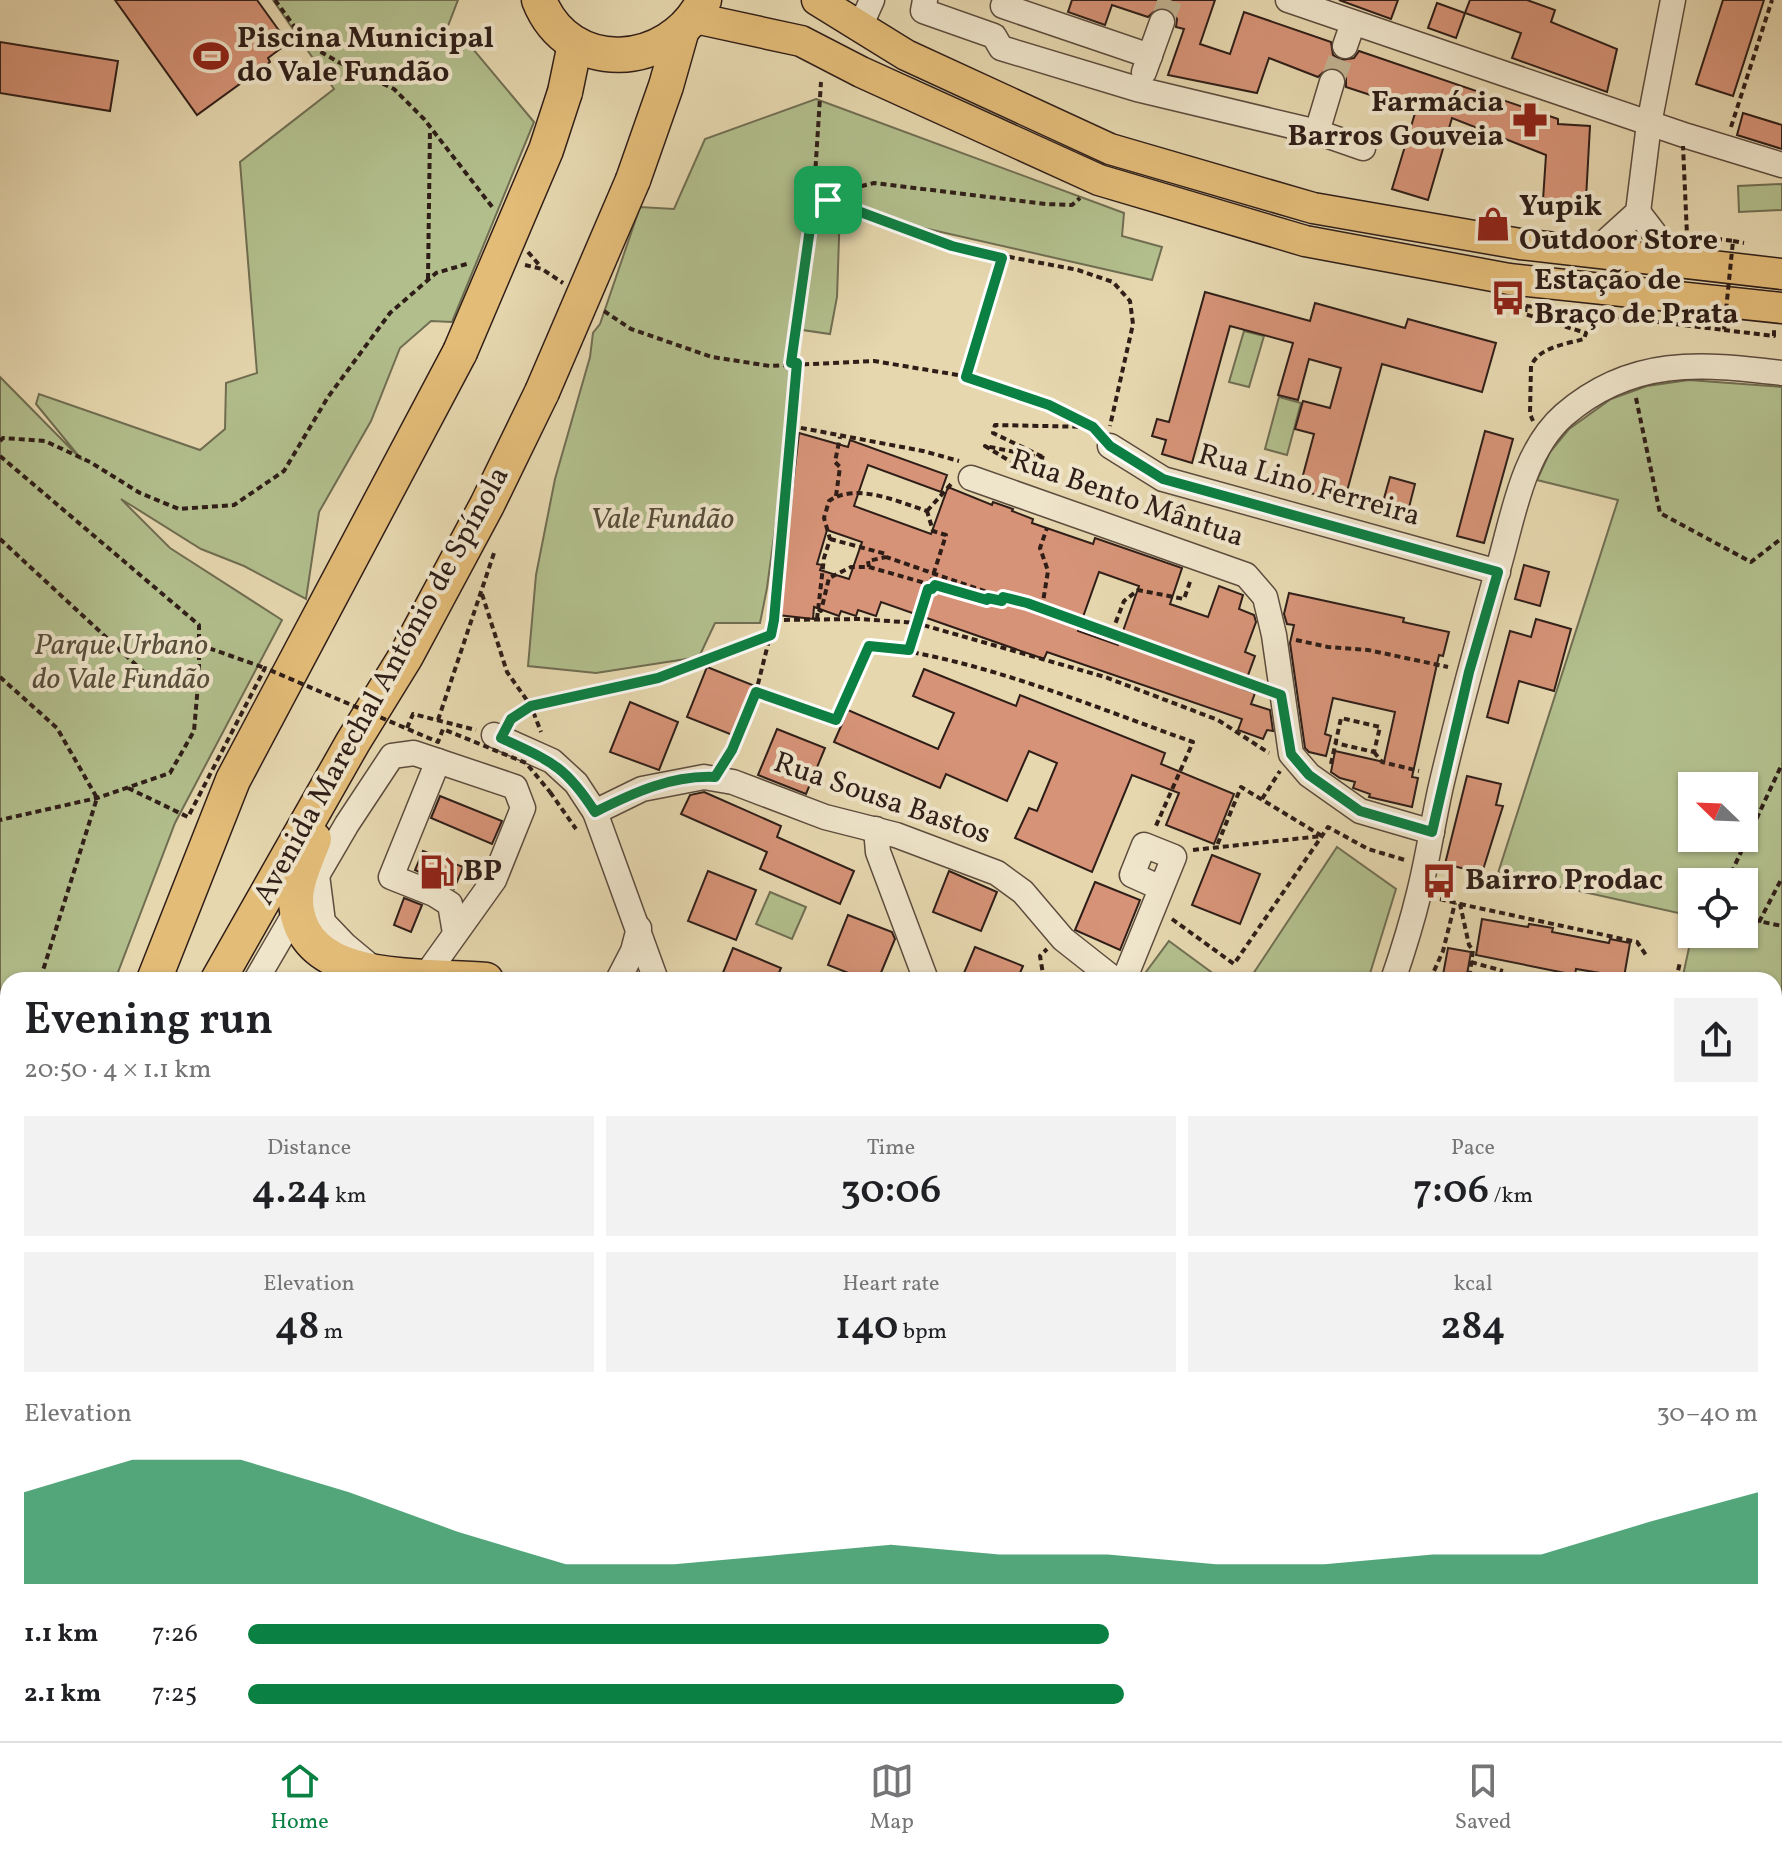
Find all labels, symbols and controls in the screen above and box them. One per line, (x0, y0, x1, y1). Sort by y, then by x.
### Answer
place label: Piscina Municipal do Vale Fundão (237, 18, 494, 94)
sports icon: Piscina Municipal do Vale Fundão (192, 37, 230, 75)
place label: Farmácia Barros Gouveia (1287, 82, 1504, 158)
pharmacy icon: Farmácia Barros Gouveia (1511, 101, 1549, 139)
pin (794, 166, 862, 234)
icon: arrive (806, 178, 850, 222)
place label: Yupik Outdoor Store (1519, 186, 1718, 262)
shop icon: Yupik Outdoor Store (1474, 205, 1512, 243)
place label: Estação de Braço de Prata (1534, 260, 1739, 336)
bus stop icon: Estação de Braço de Prata (1489, 279, 1527, 317)
street label: Rua Lino Ferreira (1193, 434, 1425, 538)
street label: Rua Bento Mântua (1005, 439, 1249, 559)
street label: Avenida Marechal António de Spínola (244, 459, 520, 913)
park label: Vale Fundão (590, 499, 734, 541)
park label: Parque Urbano do Vale Fundão (32, 625, 210, 701)
street label: Rua Sousa Bastos (768, 742, 996, 856)
north arrow (1678, 772, 1758, 852)
map controls (1678, 772, 1758, 948)
place label: BP (463, 851, 502, 893)
fuel station icon: BP (418, 853, 456, 891)
place label: Bairro Prodac (1465, 860, 1663, 902)
bus stop icon: Bairro Prodac (1420, 862, 1458, 900)
button: locate (1678, 868, 1758, 948)
text: Evening run (24, 991, 273, 1052)
button: share (1674, 998, 1758, 1082)
text: 20:50 · 4 × 1.1 km (24, 1052, 212, 1088)
text: Distance (267, 1133, 351, 1164)
text: Time (867, 1133, 915, 1164)
text: Pace (1451, 1133, 1495, 1164)
text: 4.24 (252, 1164, 331, 1220)
text: 30:06 (841, 1164, 941, 1220)
text: 7:06 (1413, 1164, 1489, 1220)
text: km (331, 1181, 366, 1212)
text: /km (1489, 1181, 1533, 1212)
text: Elevation (263, 1269, 355, 1300)
text: Heart rate (842, 1269, 940, 1300)
text: kcal (1453, 1269, 1493, 1300)
text: 48 (275, 1300, 319, 1356)
text: 140 (835, 1300, 899, 1356)
text: 284 (1440, 1300, 1506, 1356)
text: m (319, 1317, 343, 1348)
text: bpm (899, 1317, 947, 1348)
text: Elevation (24, 1396, 132, 1432)
text: 30–40 m (1657, 1396, 1758, 1432)
text: 1.1 km (24, 1616, 98, 1652)
text: 7:26 (152, 1616, 198, 1652)
text: 2.1 km (24, 1676, 101, 1712)
text: 7:25 (152, 1676, 197, 1712)
tab: Home (271, 1759, 329, 1838)
tab: Map (870, 1759, 914, 1838)
tab: Saved (1455, 1759, 1511, 1838)

